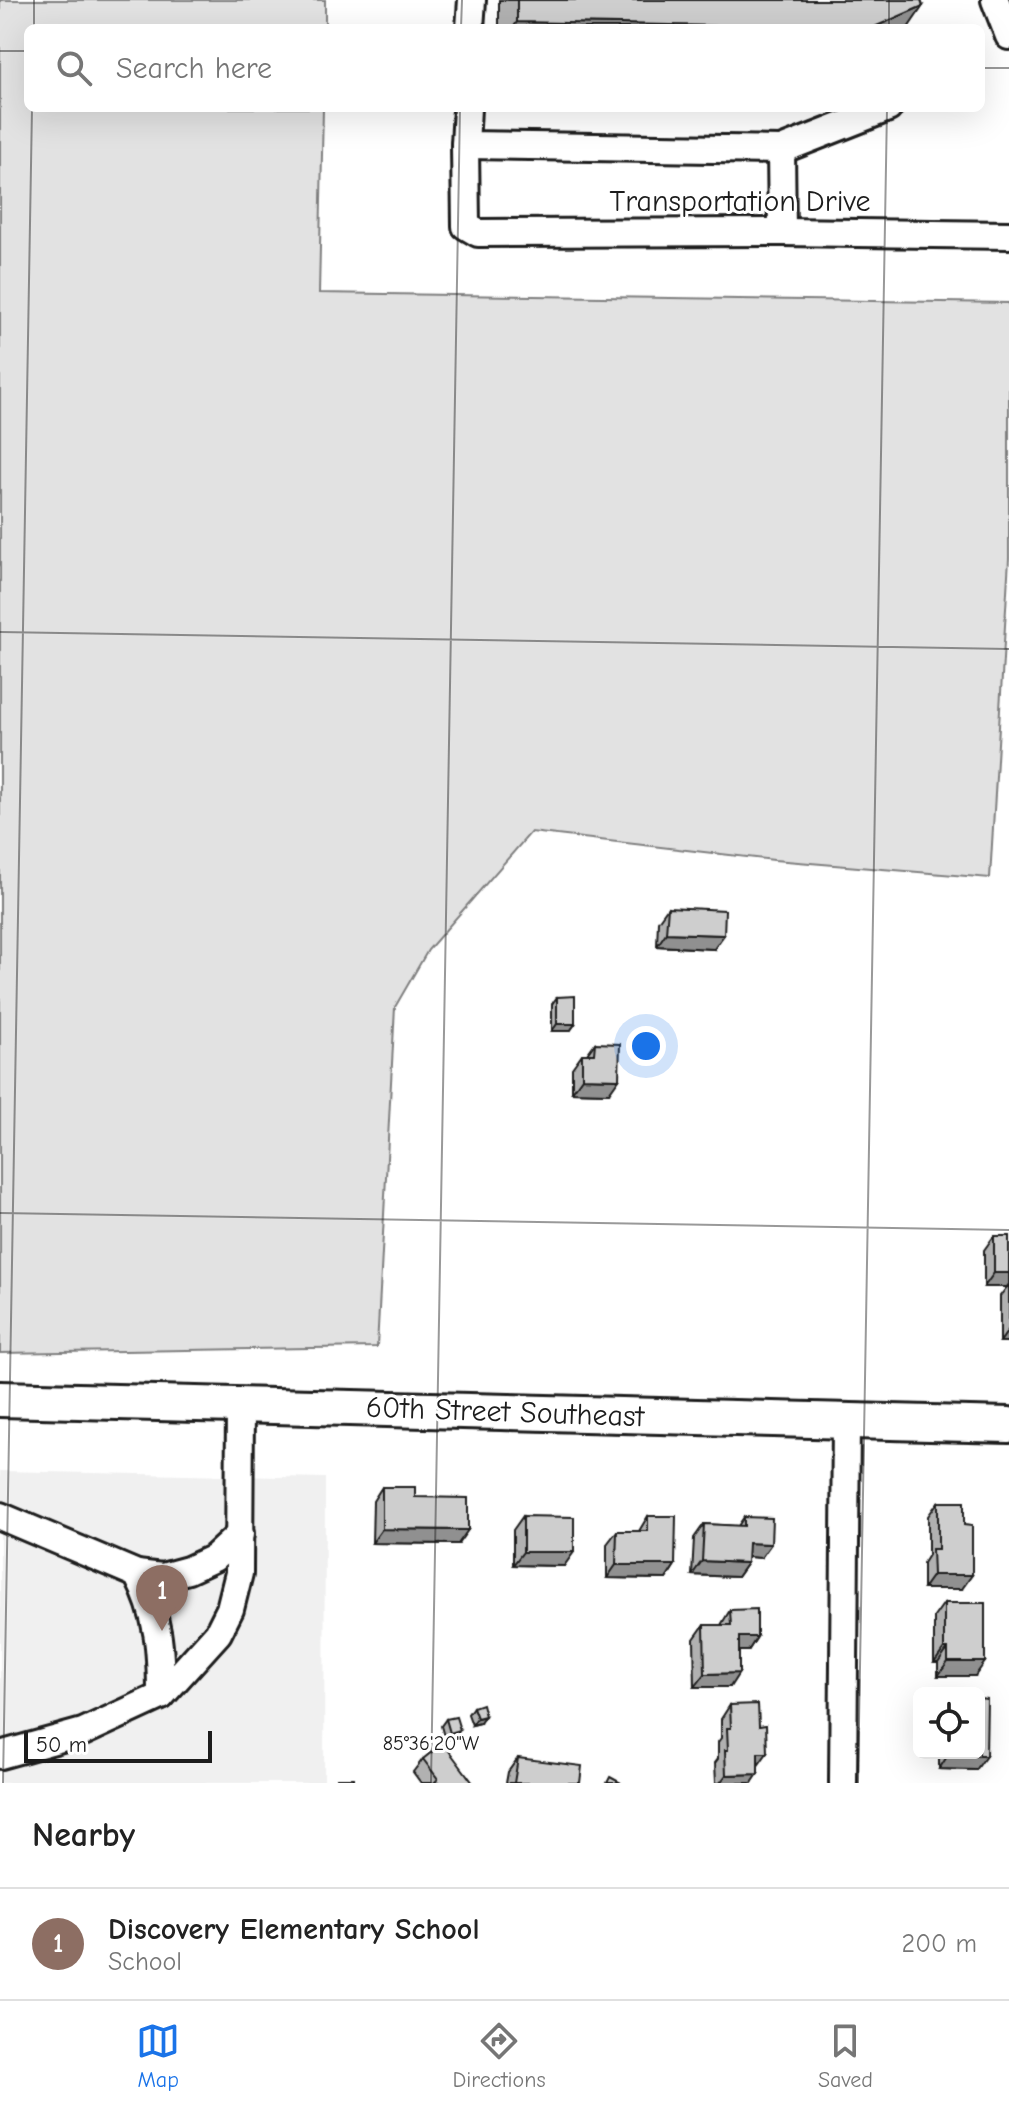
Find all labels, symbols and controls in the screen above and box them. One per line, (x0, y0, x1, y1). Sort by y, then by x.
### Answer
search box (24, 24, 985, 112)
icon: search (52, 46, 96, 90)
text: Search here (116, 51, 272, 86)
street label: Transportation Drive (610, 184, 870, 219)
your location (626, 1026, 666, 1066)
street label: 60th Street Southeast (365, 1390, 646, 1434)
pin: 1 (136, 1565, 188, 1631)
map controls (913, 1687, 985, 1759)
button: locate (913, 1687, 985, 1759)
scale bar (24, 1727, 212, 1763)
text: 50 m (36, 1732, 87, 1758)
text: 85°36'20"W (383, 1732, 480, 1755)
text: Nearby (32, 1815, 135, 1855)
text: Discovery Elementary School (108, 1912, 479, 1947)
text: 1 (53, 1929, 63, 1959)
text: 200 m (902, 1929, 977, 1959)
text: School (108, 1947, 182, 1977)
tab: Map (136, 2019, 180, 2093)
tab: Directions (453, 2019, 546, 2093)
tab: Saved (818, 2019, 873, 2093)

